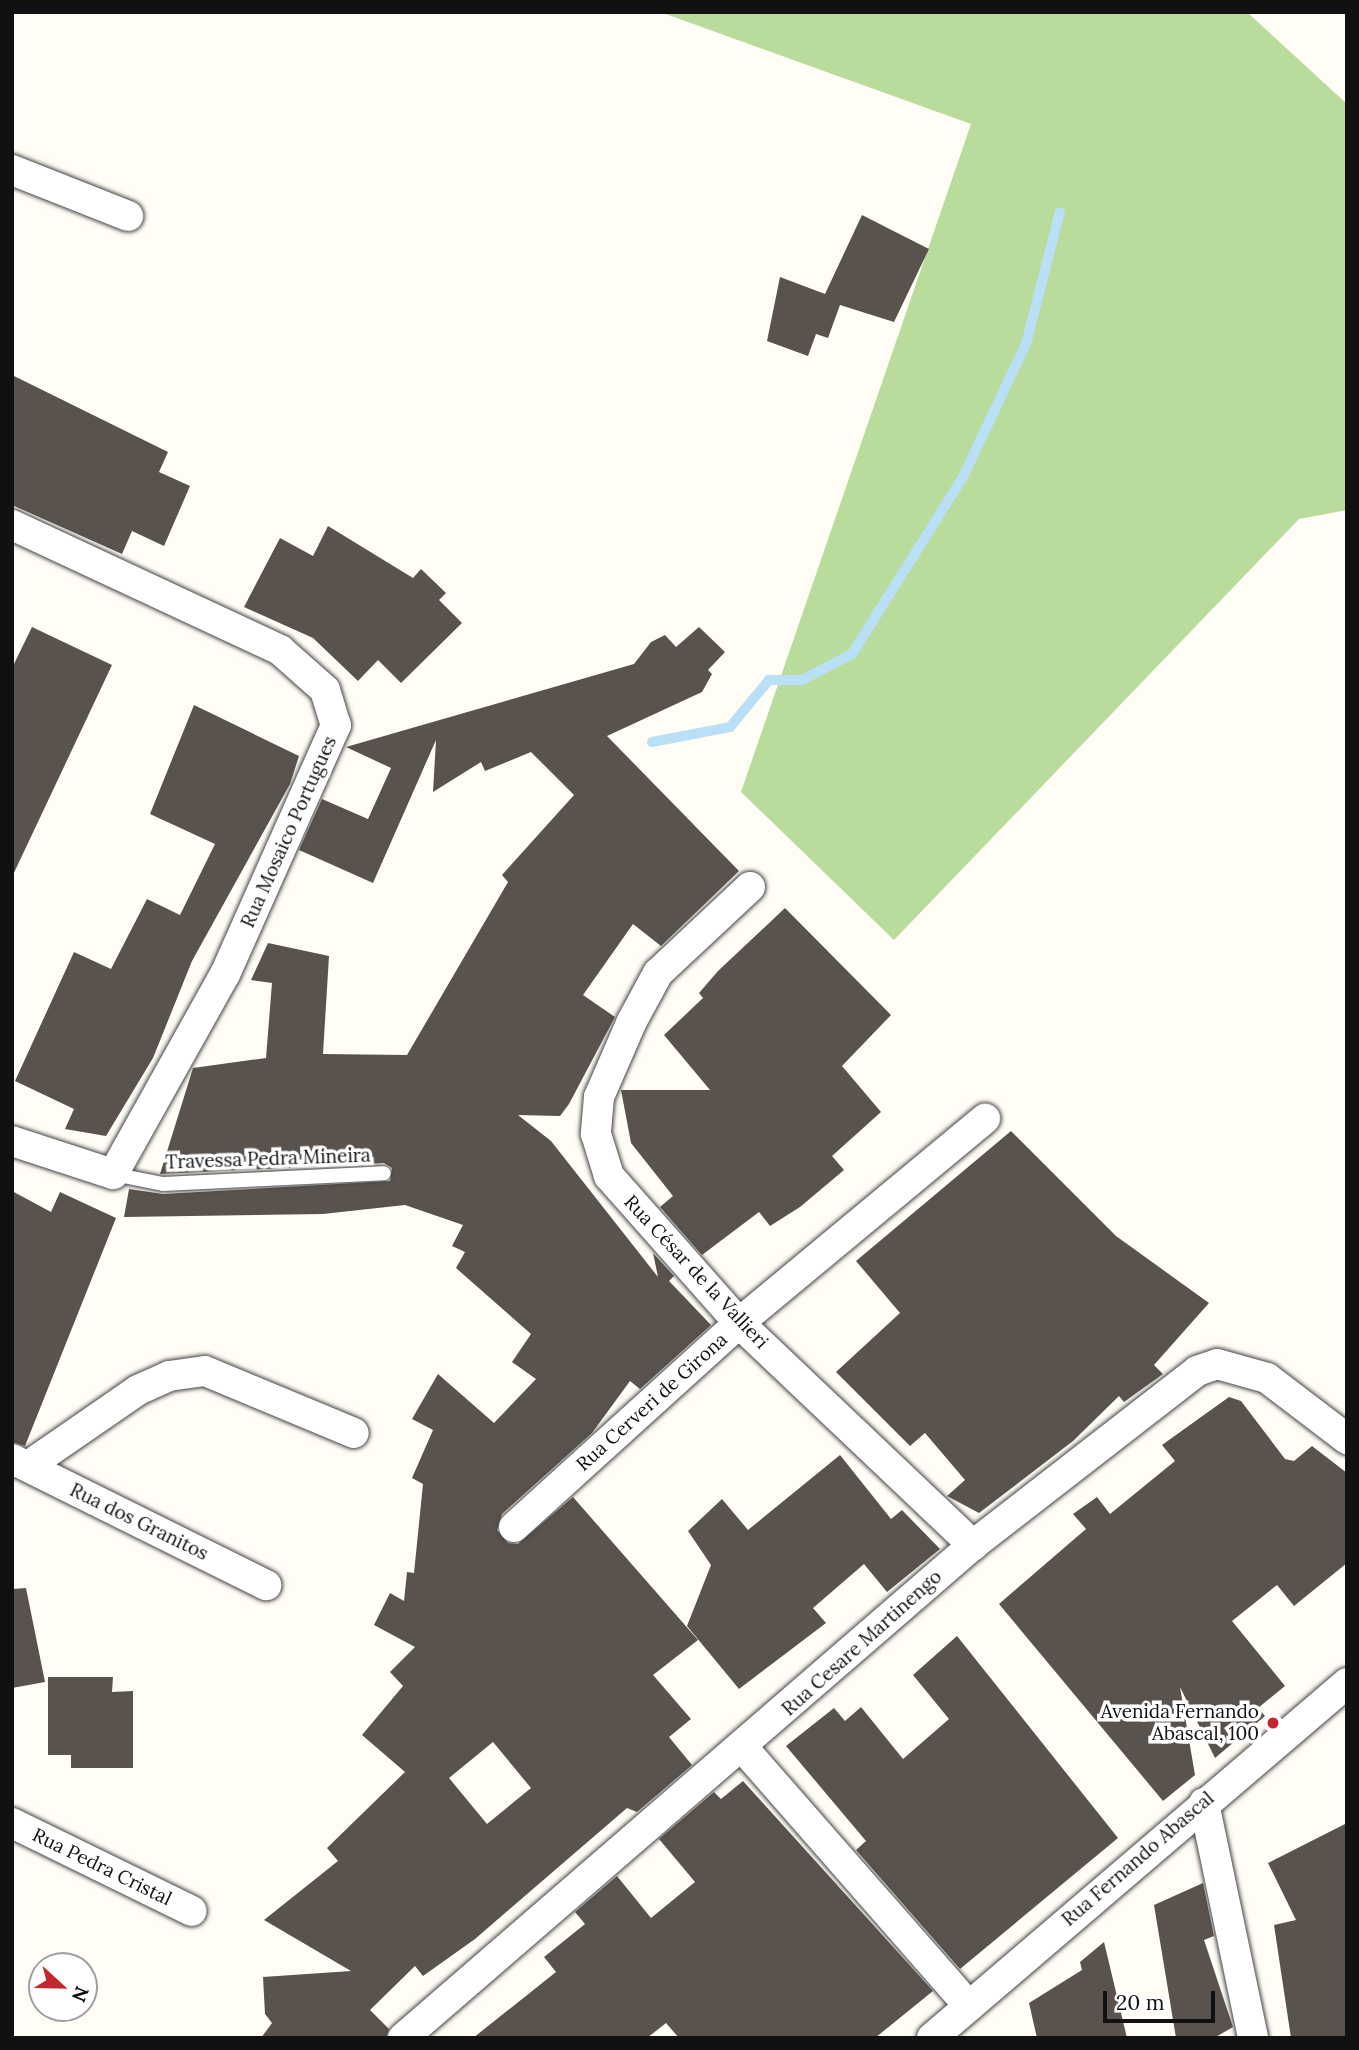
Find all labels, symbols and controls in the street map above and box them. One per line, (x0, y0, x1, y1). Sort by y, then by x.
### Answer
street label: Rua Mosaico Portugues (236, 733, 342, 931)
street label: Travessa Pedra Mineira (165, 1144, 371, 1174)
street label: Rua César de la Vallieri (619, 1191, 773, 1353)
street label: Rua Cerveri de Girona (572, 1328, 732, 1476)
street label: Rua dos Granitos (66, 1479, 212, 1565)
street label: Rua Cesare Martinengo (778, 1565, 946, 1721)
place label: Avenida Fernando Abascal, 100 (1101, 1701, 1259, 1745)
marker: Avenida Fernando Abascal, 100 (1265, 1715, 1281, 1731)
street label: Rua Fernando Abascal (1057, 1787, 1219, 1931)
street label: Rua Pedra Cristal (29, 1823, 175, 1911)
north arrow (28, 1952, 98, 2022)
scale bar (1107, 1976, 1219, 2020)
text: N (67, 1983, 94, 2005)
text: 20 m (1116, 1989, 1165, 2016)

